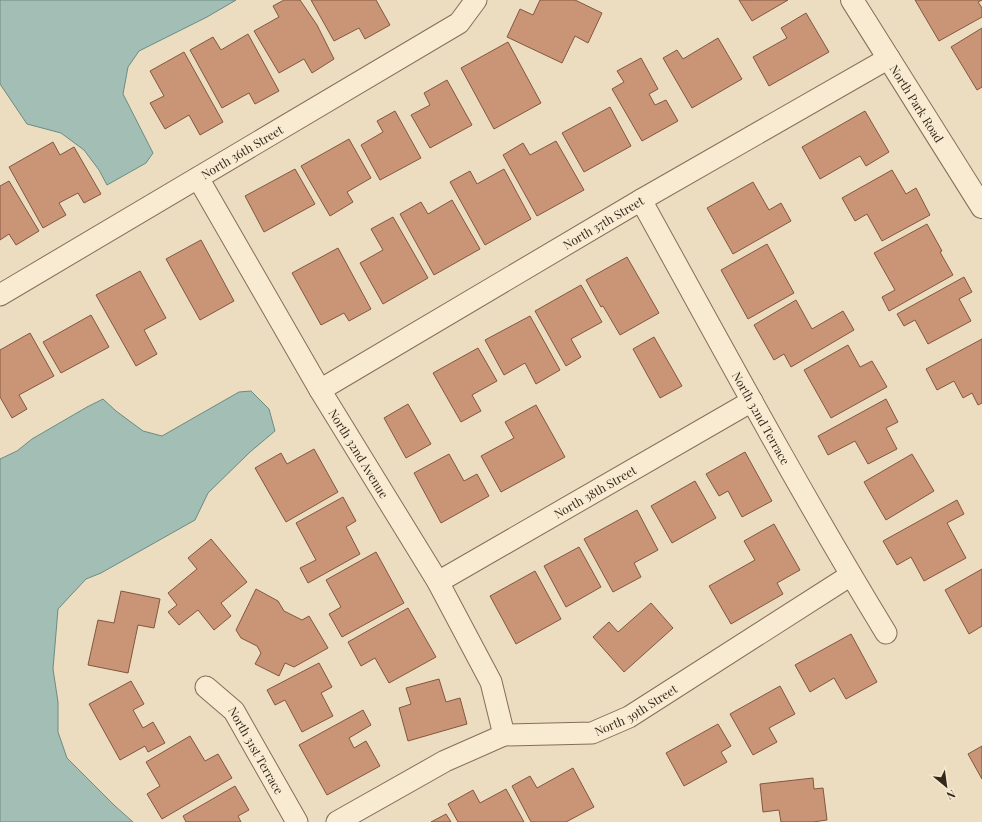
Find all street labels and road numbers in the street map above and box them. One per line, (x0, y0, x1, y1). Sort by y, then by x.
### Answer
street label: North Park Road (886, 61, 947, 145)
street label: North 36th Street (198, 121, 286, 182)
street label: North 37th Street (560, 192, 647, 253)
street label: North 32nd Terrace (729, 369, 794, 467)
street label: North 32nd Avenue (325, 406, 392, 501)
street label: North 38th Street (551, 461, 640, 522)
street label: North 39th Street (592, 680, 681, 739)
street label: North 31st Terrace (225, 704, 287, 797)

